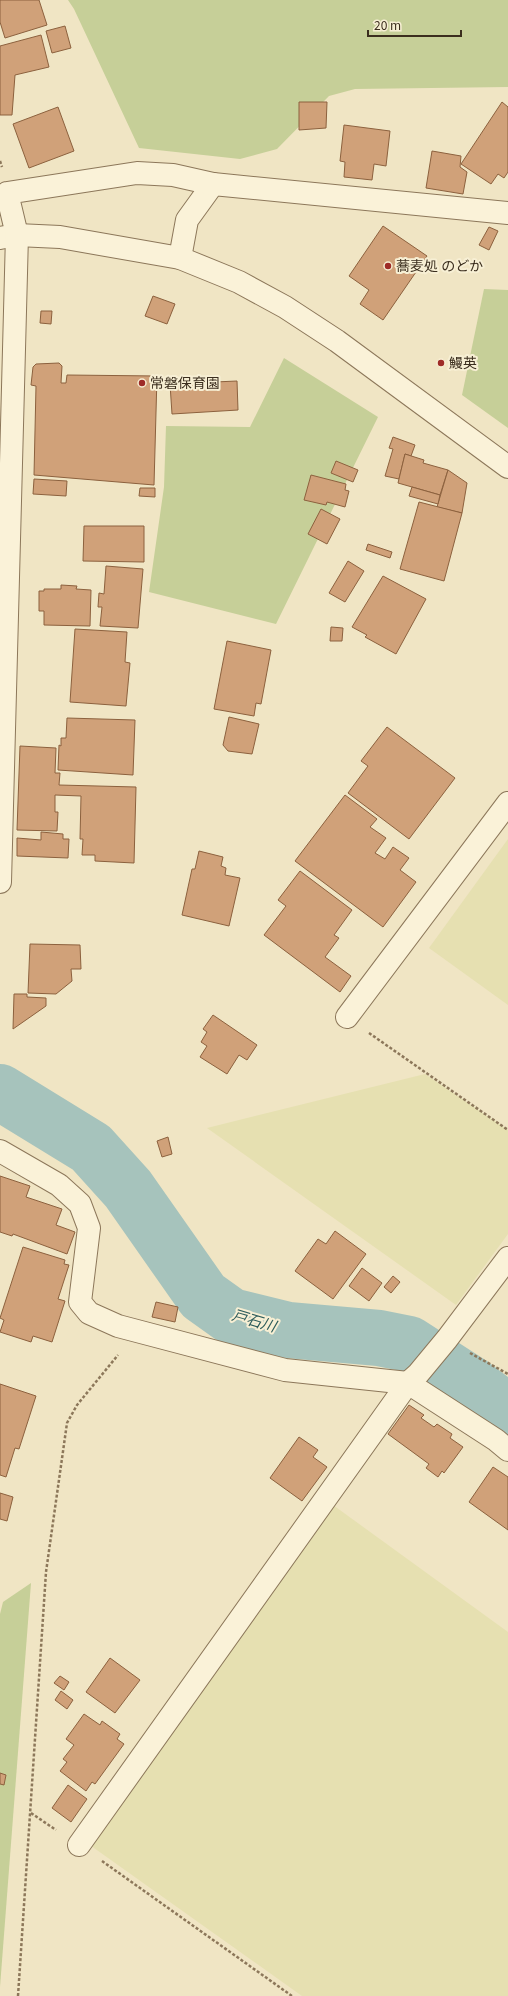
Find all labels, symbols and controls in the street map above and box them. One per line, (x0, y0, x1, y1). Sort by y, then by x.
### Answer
scale bar (368, 12, 461, 38)
text: 20 m (374, 16, 401, 33)
place label: 蕎麦処 のどか (396, 255, 483, 275)
marker: 蕎麦処 のどか (383, 261, 393, 271)
place label: 鰻英 (449, 352, 477, 372)
marker: 鰻英 (436, 358, 446, 368)
place label: 常磐保育園 (150, 372, 220, 392)
marker: 常磐保育園 (137, 378, 147, 388)
water label: 戸石川 (230, 1303, 281, 1336)

